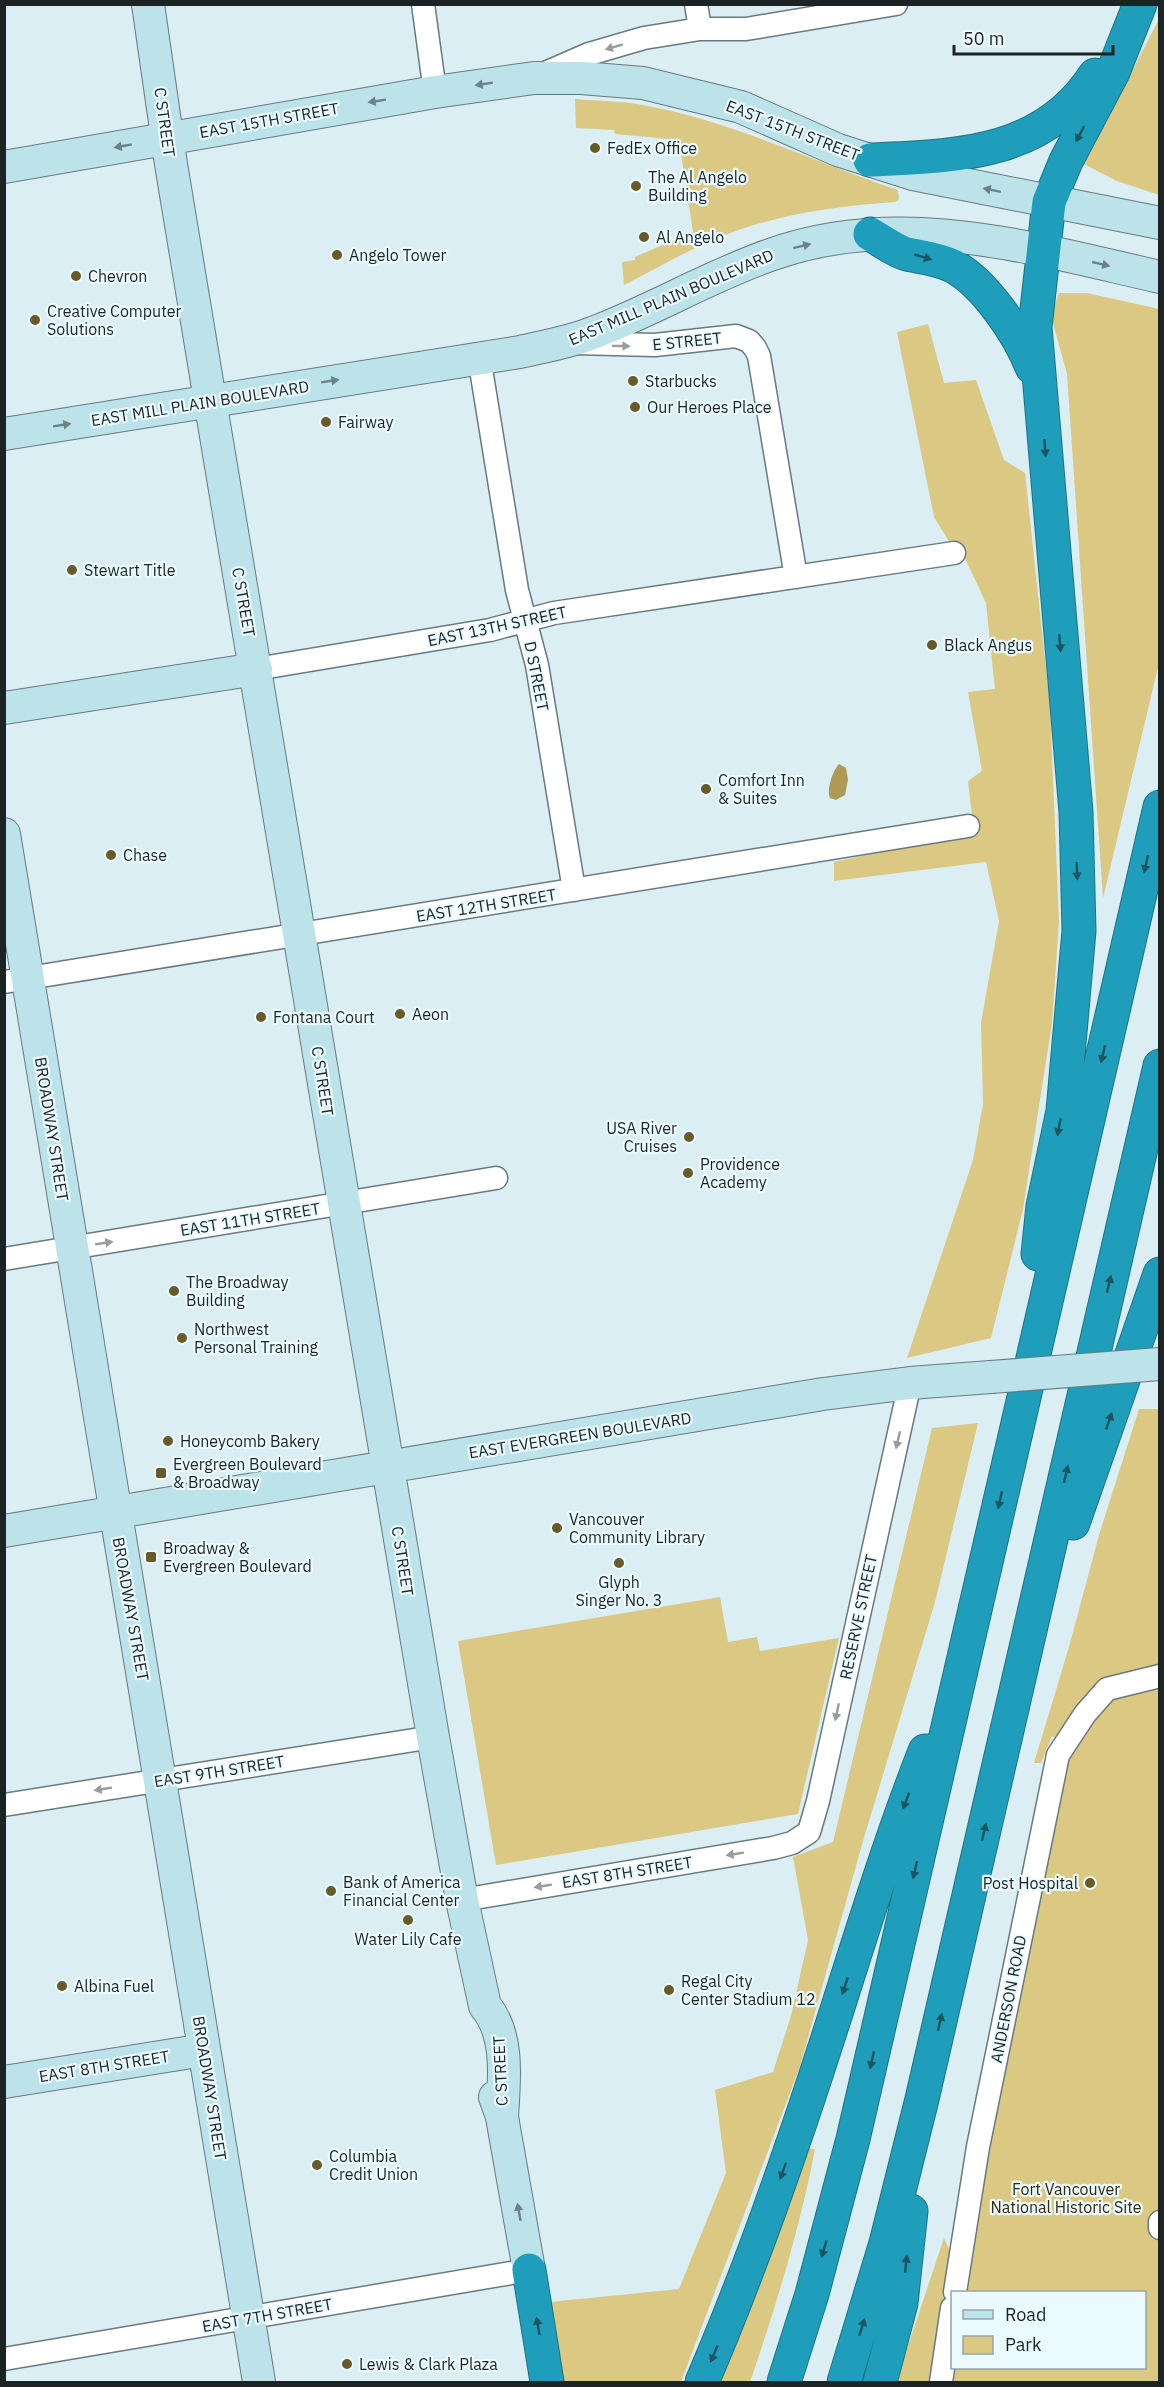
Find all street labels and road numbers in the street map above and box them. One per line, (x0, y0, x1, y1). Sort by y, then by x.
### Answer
street label: C STREET (150, 86, 180, 158)
street label: EAST 15TH STREET (723, 95, 863, 165)
street label: EAST 15TH STREET (198, 98, 340, 142)
street label: EAST MILL PLAIN BOULEVARD (566, 245, 776, 349)
street label: E STREET (651, 327, 723, 355)
street label: EAST MILL PLAIN BOULEVARD (89, 376, 311, 430)
street label: C STREET (228, 566, 260, 638)
street label: EAST 13TH STREET (426, 602, 568, 650)
street label: D STREET (520, 639, 554, 713)
street label: EAST 12TH STREET (415, 884, 557, 926)
street label: C STREET (308, 1045, 338, 1117)
street label: BROADWAY STREET (31, 1055, 73, 1203)
street label: EAST 11TH STREET (179, 1198, 321, 1240)
street label: EAST EVERGREEN BOULEVARD (467, 1408, 693, 1462)
street label: C STREET (388, 1525, 418, 1597)
street label: BROADWAY STREET (108, 1536, 154, 1682)
street label: RESERVE STREET (835, 1553, 881, 1681)
street label: EAST 9TH STREET (152, 1751, 286, 1791)
street label: EAST 8TH STREET (560, 1852, 694, 1892)
street label: ANDERSON ROAD (986, 1933, 1030, 2065)
street label: BROADWAY STREET (189, 2014, 231, 2162)
street label: C STREET (488, 2036, 512, 2106)
street label: EAST 8TH STREET (37, 2046, 171, 2086)
street label: EAST 7TH STREET (200, 2294, 334, 2336)

